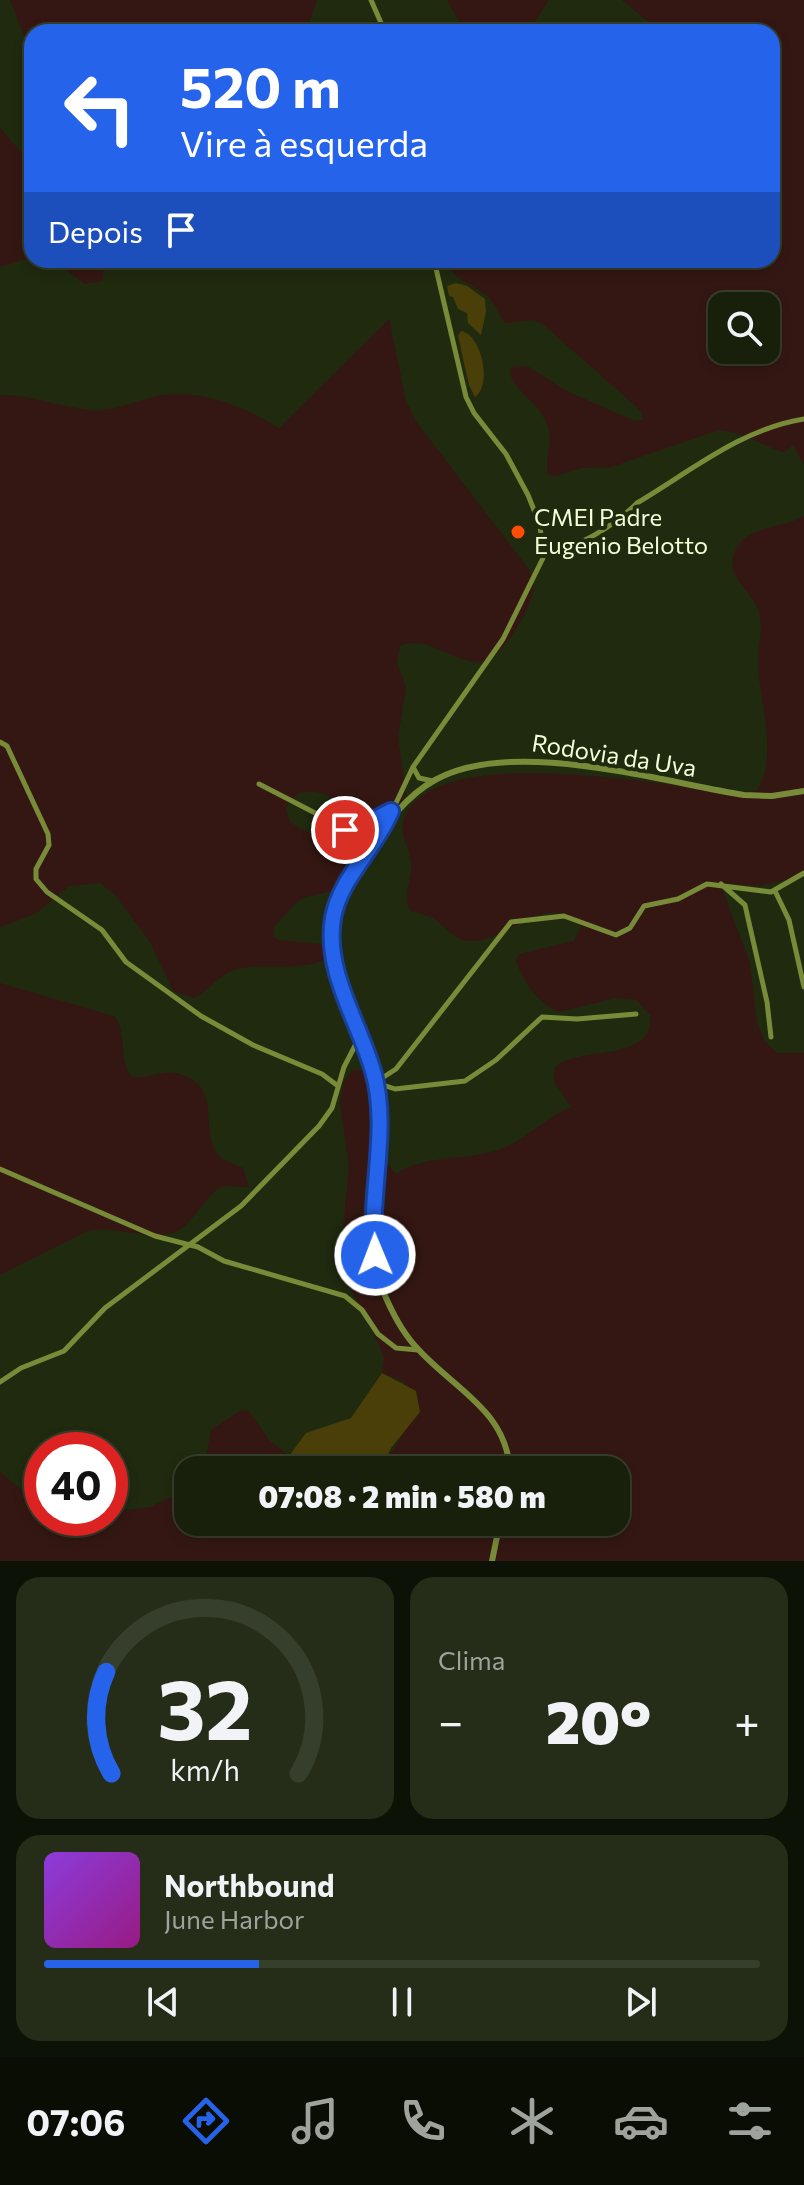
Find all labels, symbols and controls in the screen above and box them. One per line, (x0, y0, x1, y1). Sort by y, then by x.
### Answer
text: 520 m (180, 51, 341, 120)
icon: left (48, 56, 152, 160)
text: Vire à esquerda (180, 120, 428, 164)
icon: arrive (159, 208, 203, 252)
text: Depois (48, 212, 143, 249)
map controls (708, 292, 780, 364)
button: search (708, 292, 780, 364)
place label: CMEI Padre Eugenio Belotto (534, 502, 708, 559)
marker: CMEI Padre Eugenio Belotto (509, 523, 527, 541)
street label: Rodovia da Uva (530, 727, 699, 782)
pin (311, 796, 379, 864)
icon: arrive (323, 808, 367, 852)
position arrow (333, 1213, 417, 1297)
speed limit sign: 40 (24, 1432, 128, 1536)
text: 07:08 · 2 min · 580 m (258, 1477, 546, 1514)
text: Clima (438, 1644, 505, 1675)
text: 32 (157, 1655, 253, 1757)
text: 20° (546, 1683, 651, 1756)
text: − (438, 1693, 463, 1747)
text: + (734, 1693, 760, 1747)
text: km/h (170, 1752, 240, 1787)
text: Northbound (164, 1866, 335, 1903)
text: June Harbor (164, 1903, 304, 1934)
icon: previous (141, 1980, 185, 2024)
icon: pause (380, 1980, 424, 2024)
icon: next (619, 1980, 663, 2024)
icon: directions (178, 2093, 234, 2149)
icon: music (287, 2093, 343, 2149)
icon: phone (395, 2093, 451, 2149)
icon: climate (504, 2093, 560, 2149)
icon: car (613, 2093, 669, 2149)
icon: filters (722, 2093, 778, 2149)
text: 07:06 (26, 2099, 125, 2143)

